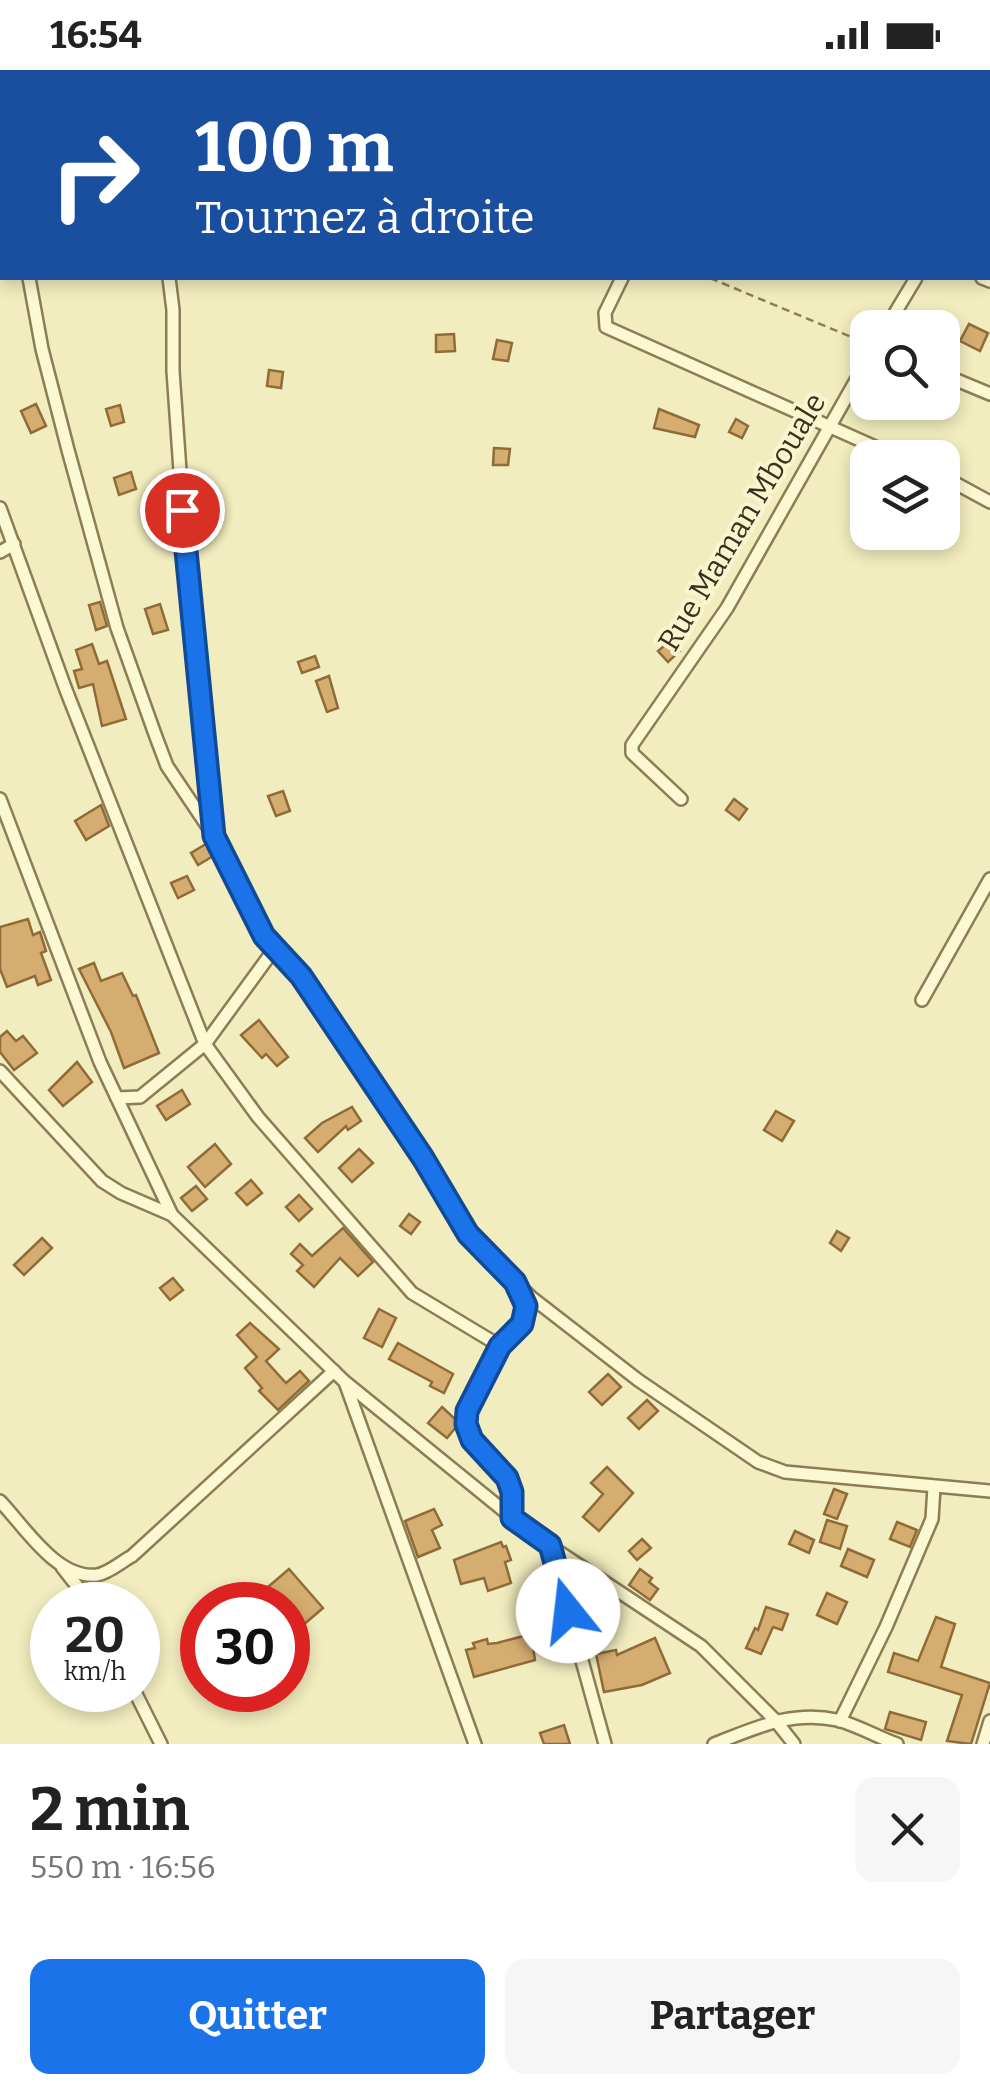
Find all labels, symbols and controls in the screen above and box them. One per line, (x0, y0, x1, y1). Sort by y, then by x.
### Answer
text: 16:54 (50, 12, 142, 58)
text: 100 m (195, 106, 394, 190)
icon: right (30, 110, 160, 240)
text: Tournez à droite (195, 191, 535, 245)
map controls (850, 310, 960, 550)
button: search (850, 310, 960, 420)
street label: Rue Maman Mbouale (651, 387, 833, 657)
button: layers (850, 440, 960, 550)
pin (140, 468, 225, 553)
icon: arrive (155, 483, 210, 538)
position arrow (516, 1559, 620, 1663)
speed limit sign: 30 (180, 1582, 310, 1712)
text: 20 (65, 1605, 125, 1665)
text: km/h (64, 1657, 126, 1687)
text: 2 min (30, 1774, 190, 1846)
button: close (855, 1777, 960, 1882)
text: 550 m · 16:56 (30, 1848, 216, 1886)
button: Quitter (30, 1959, 485, 2074)
button: Partager (505, 1959, 960, 2074)

